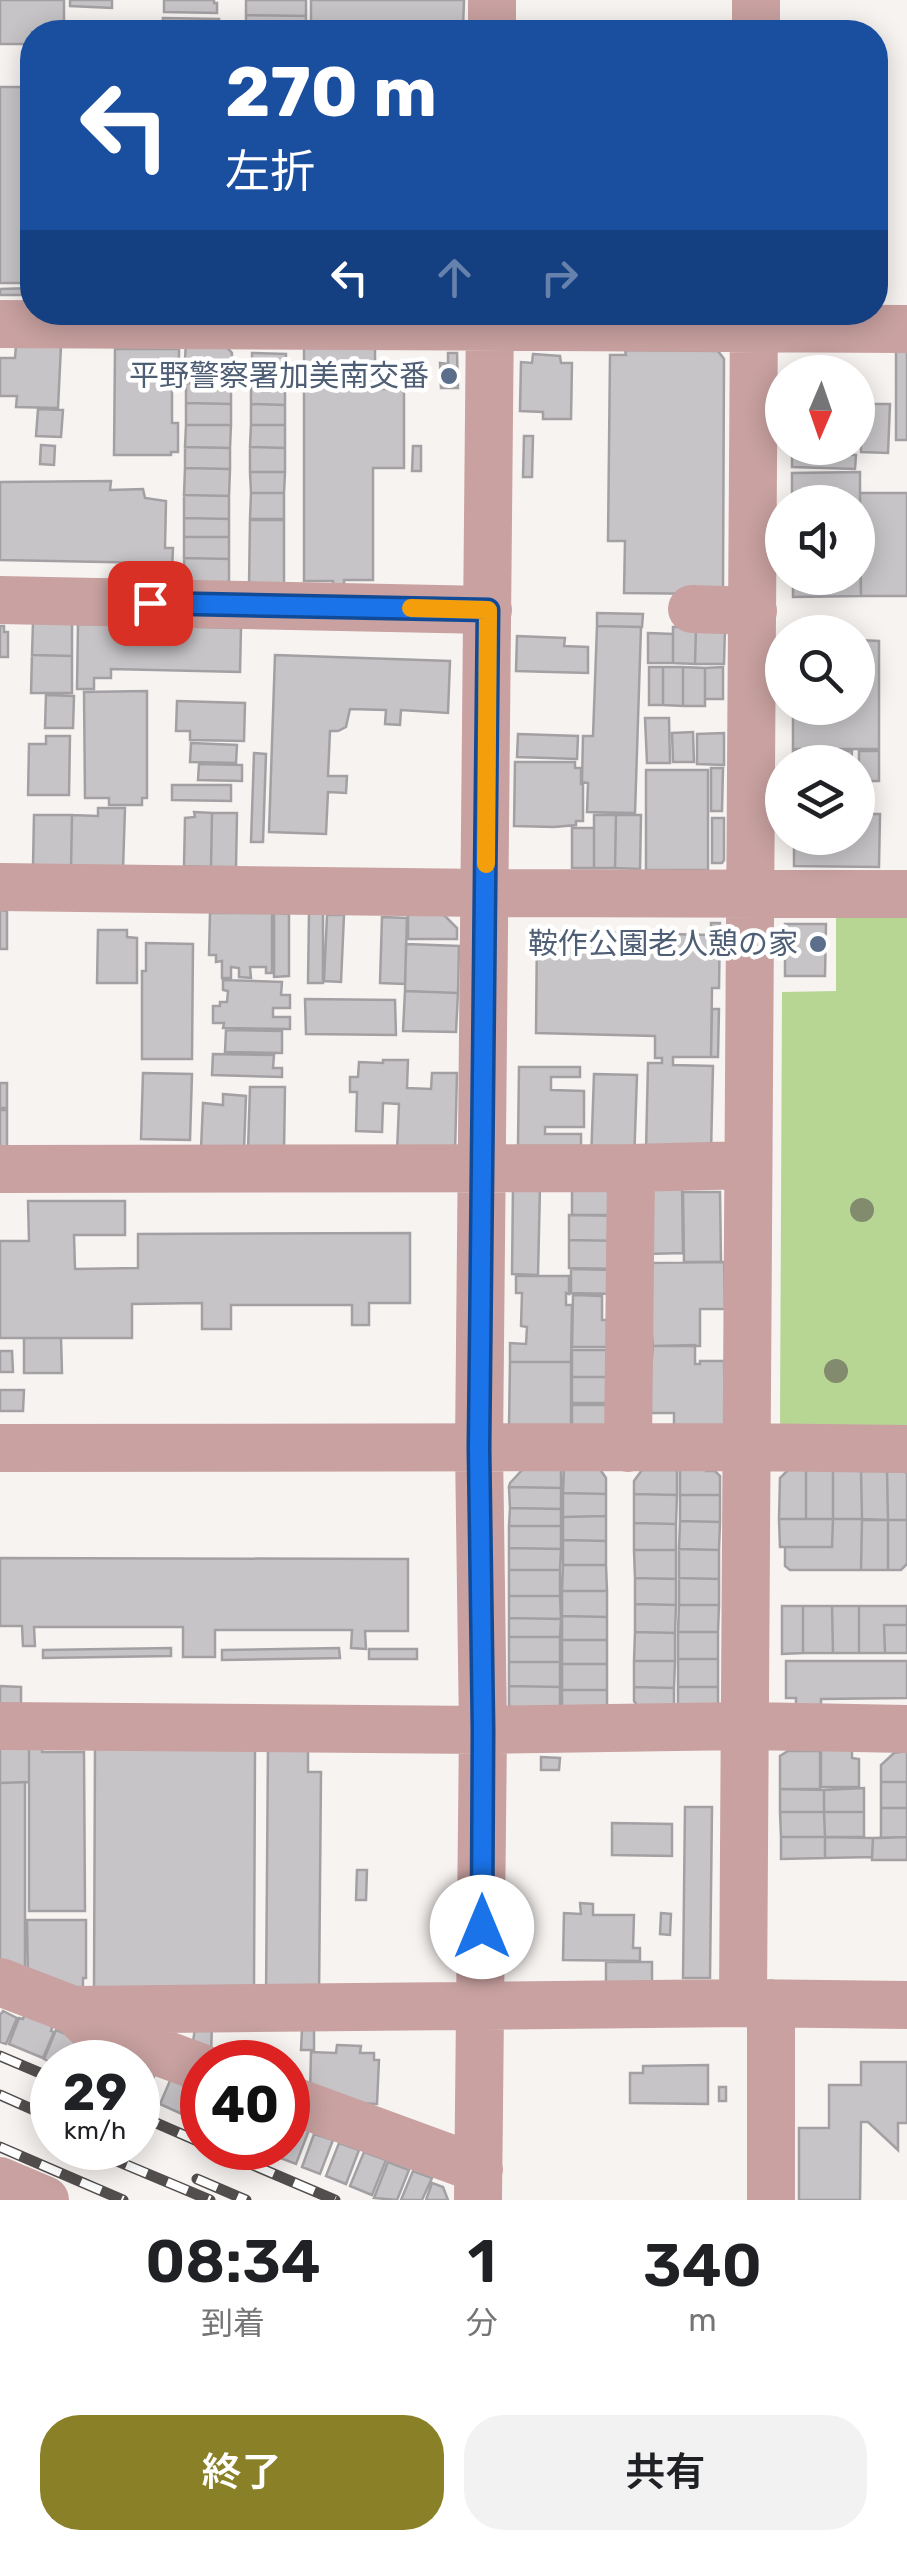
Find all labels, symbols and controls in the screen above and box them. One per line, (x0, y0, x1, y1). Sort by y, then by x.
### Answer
text: 270 m (225, 51, 437, 134)
icon: left (60, 60, 190, 190)
text: 左折 (225, 145, 315, 198)
icon: left (322, 250, 377, 305)
icon: ahead (427, 250, 482, 305)
icon: right (532, 250, 587, 305)
north arrow (765, 355, 875, 465)
map controls (765, 355, 875, 855)
place label: 平野警察署加美南交番 (129, 358, 429, 394)
marker: 平野警察署加美南交番 (438, 365, 460, 387)
button: sound (765, 485, 875, 595)
pin (108, 561, 193, 646)
icon: arrive (123, 576, 178, 631)
button: search (765, 615, 875, 725)
button: layers (765, 745, 875, 855)
place label: 鞍作公園老人憩の家 (528, 926, 798, 962)
marker: 鞍作公園老人憩の家 (807, 933, 829, 955)
position arrow (430, 1875, 534, 1979)
speed limit sign: 40 (180, 2040, 310, 2170)
text: 29 (63, 2063, 127, 2123)
text: km/h (64, 2116, 126, 2145)
text: 08:34 (145, 2226, 321, 2297)
text: 1 (468, 2226, 496, 2297)
text: 340 (643, 2230, 762, 2301)
text: m (688, 2301, 717, 2339)
text: 到着 (201, 2304, 265, 2342)
text: 分 (466, 2304, 498, 2342)
button: 終了 (40, 2415, 444, 2530)
button: 共有 (464, 2415, 867, 2530)

